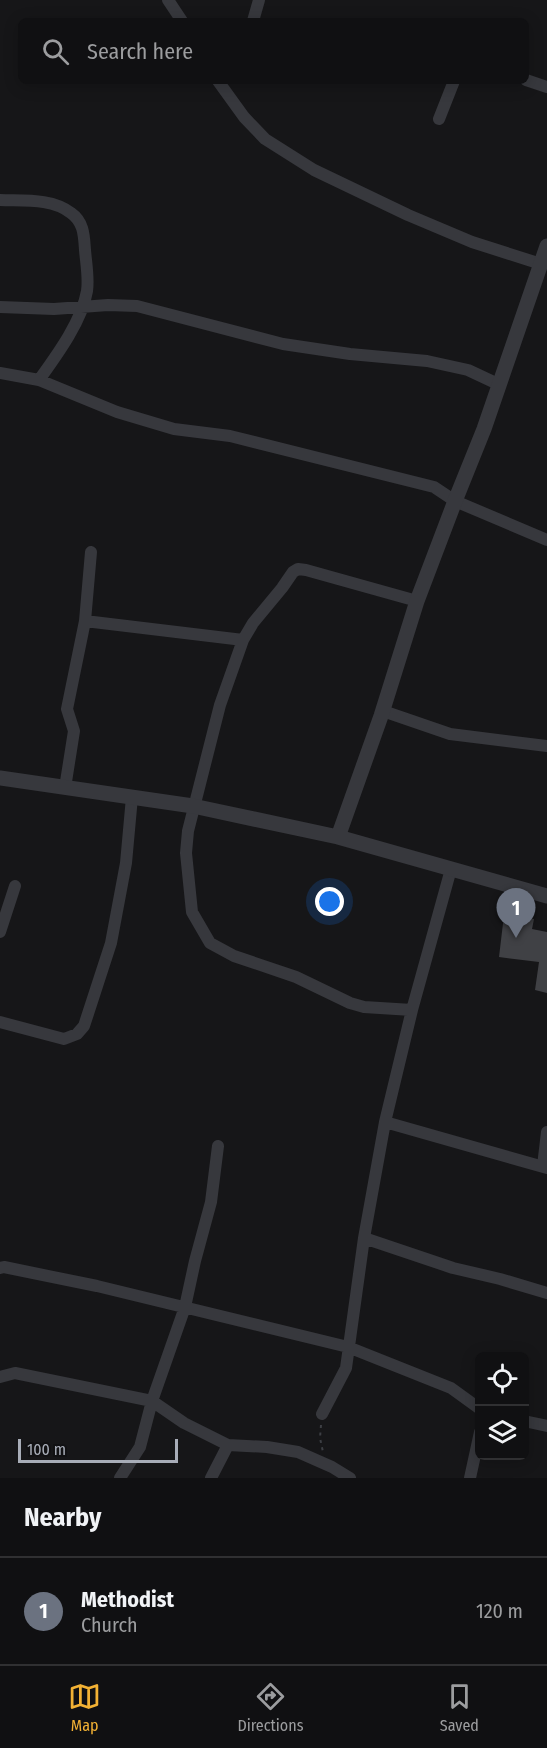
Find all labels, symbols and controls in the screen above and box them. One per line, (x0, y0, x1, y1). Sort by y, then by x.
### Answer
search box (18, 18, 529, 84)
icon: search (39, 35, 72, 68)
text: Search here (87, 38, 193, 65)
your location (315, 887, 344, 916)
pin: 1 (496, 888, 536, 938)
map controls (475, 1352, 529, 1460)
button: locate (475, 1352, 529, 1406)
button: layers (475, 1406, 529, 1460)
scale bar (18, 1436, 178, 1464)
text: 100 m (27, 1440, 66, 1459)
text: Nearby (24, 1502, 101, 1533)
text: Methodist (81, 1586, 174, 1613)
text: 1 (39, 1599, 48, 1623)
text: 120 m (476, 1599, 523, 1623)
text: Church (81, 1613, 137, 1637)
tab: Map (68, 1680, 101, 1735)
tab: Directions (237, 1680, 304, 1735)
tab: Saved (440, 1680, 479, 1735)

